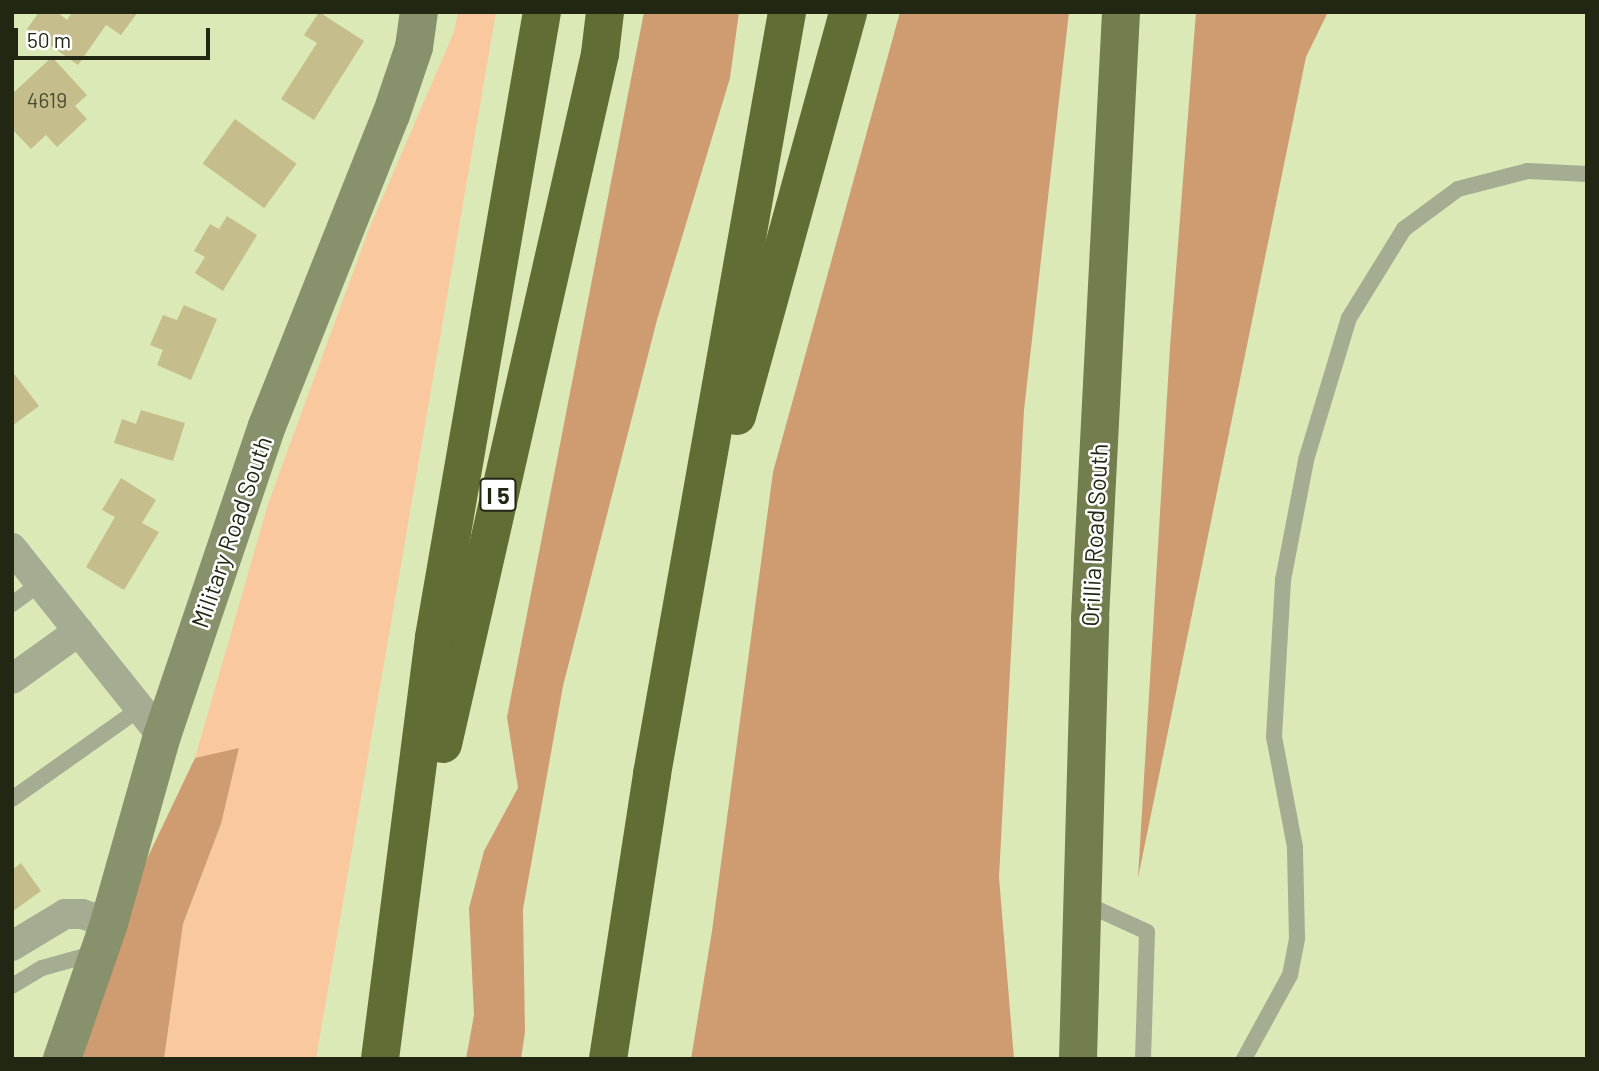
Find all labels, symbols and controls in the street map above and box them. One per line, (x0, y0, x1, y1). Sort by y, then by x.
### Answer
scale bar (18, 14, 214, 58)
text: 50 m (27, 27, 71, 52)
house number: 4619 (27, 87, 67, 113)
street label: Military Road South (185, 432, 277, 632)
street label: Orillia Road South (1075, 443, 1113, 627)
road number: I 5 (479, 475, 517, 514)

